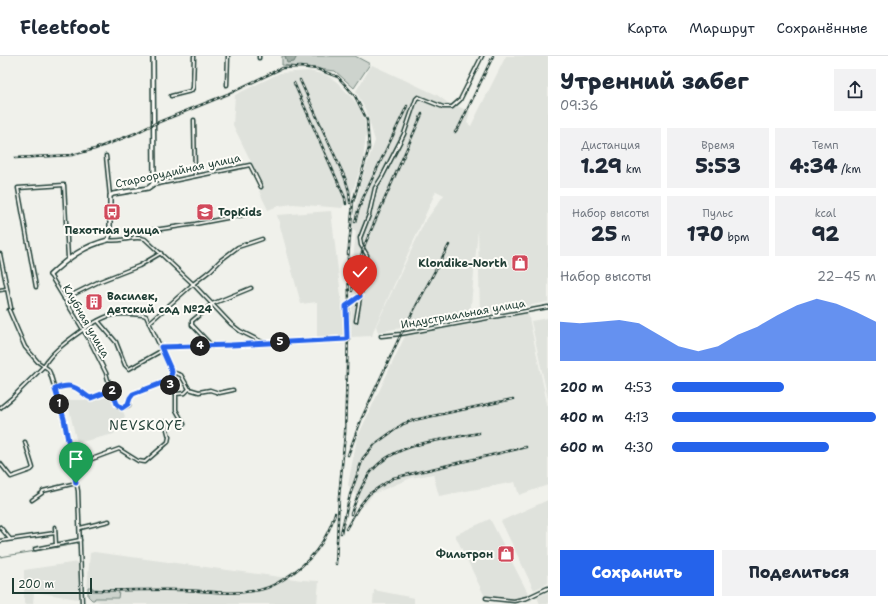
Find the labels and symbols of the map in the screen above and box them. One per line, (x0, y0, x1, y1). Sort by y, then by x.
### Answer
street label: Староорудийная улица (114, 150, 242, 192)
bus stop icon: Пехотная улица (102, 202, 122, 222)
school or university icon: TopKids (195, 202, 215, 222)
place label: TopKids (218, 205, 262, 220)
place label: Пехотная улица (65, 223, 160, 238)
shop icon: Klondike-North (510, 253, 530, 273)
pin (343, 255, 377, 296)
place label: Klondike-North (418, 256, 508, 271)
street label: Клубная улица (59, 282, 113, 360)
place label: Василек, детский сад №24 (107, 289, 213, 317)
building icon: Василек, детский сад №24 (84, 292, 104, 312)
street label: Индустриальная улица (400, 296, 527, 332)
pin: 5 (270, 332, 290, 352)
pin: 4 (190, 336, 210, 356)
pin: 3 (160, 375, 180, 395)
pin: 2 (102, 381, 122, 401)
pin: 1 (49, 394, 69, 414)
district label: NEVSKOYE (109, 417, 183, 434)
pin (59, 442, 93, 483)
shop icon: Фильтрон (496, 544, 516, 564)
place label: Фильтрон (436, 547, 493, 562)
scale bar (12, 576, 92, 595)

